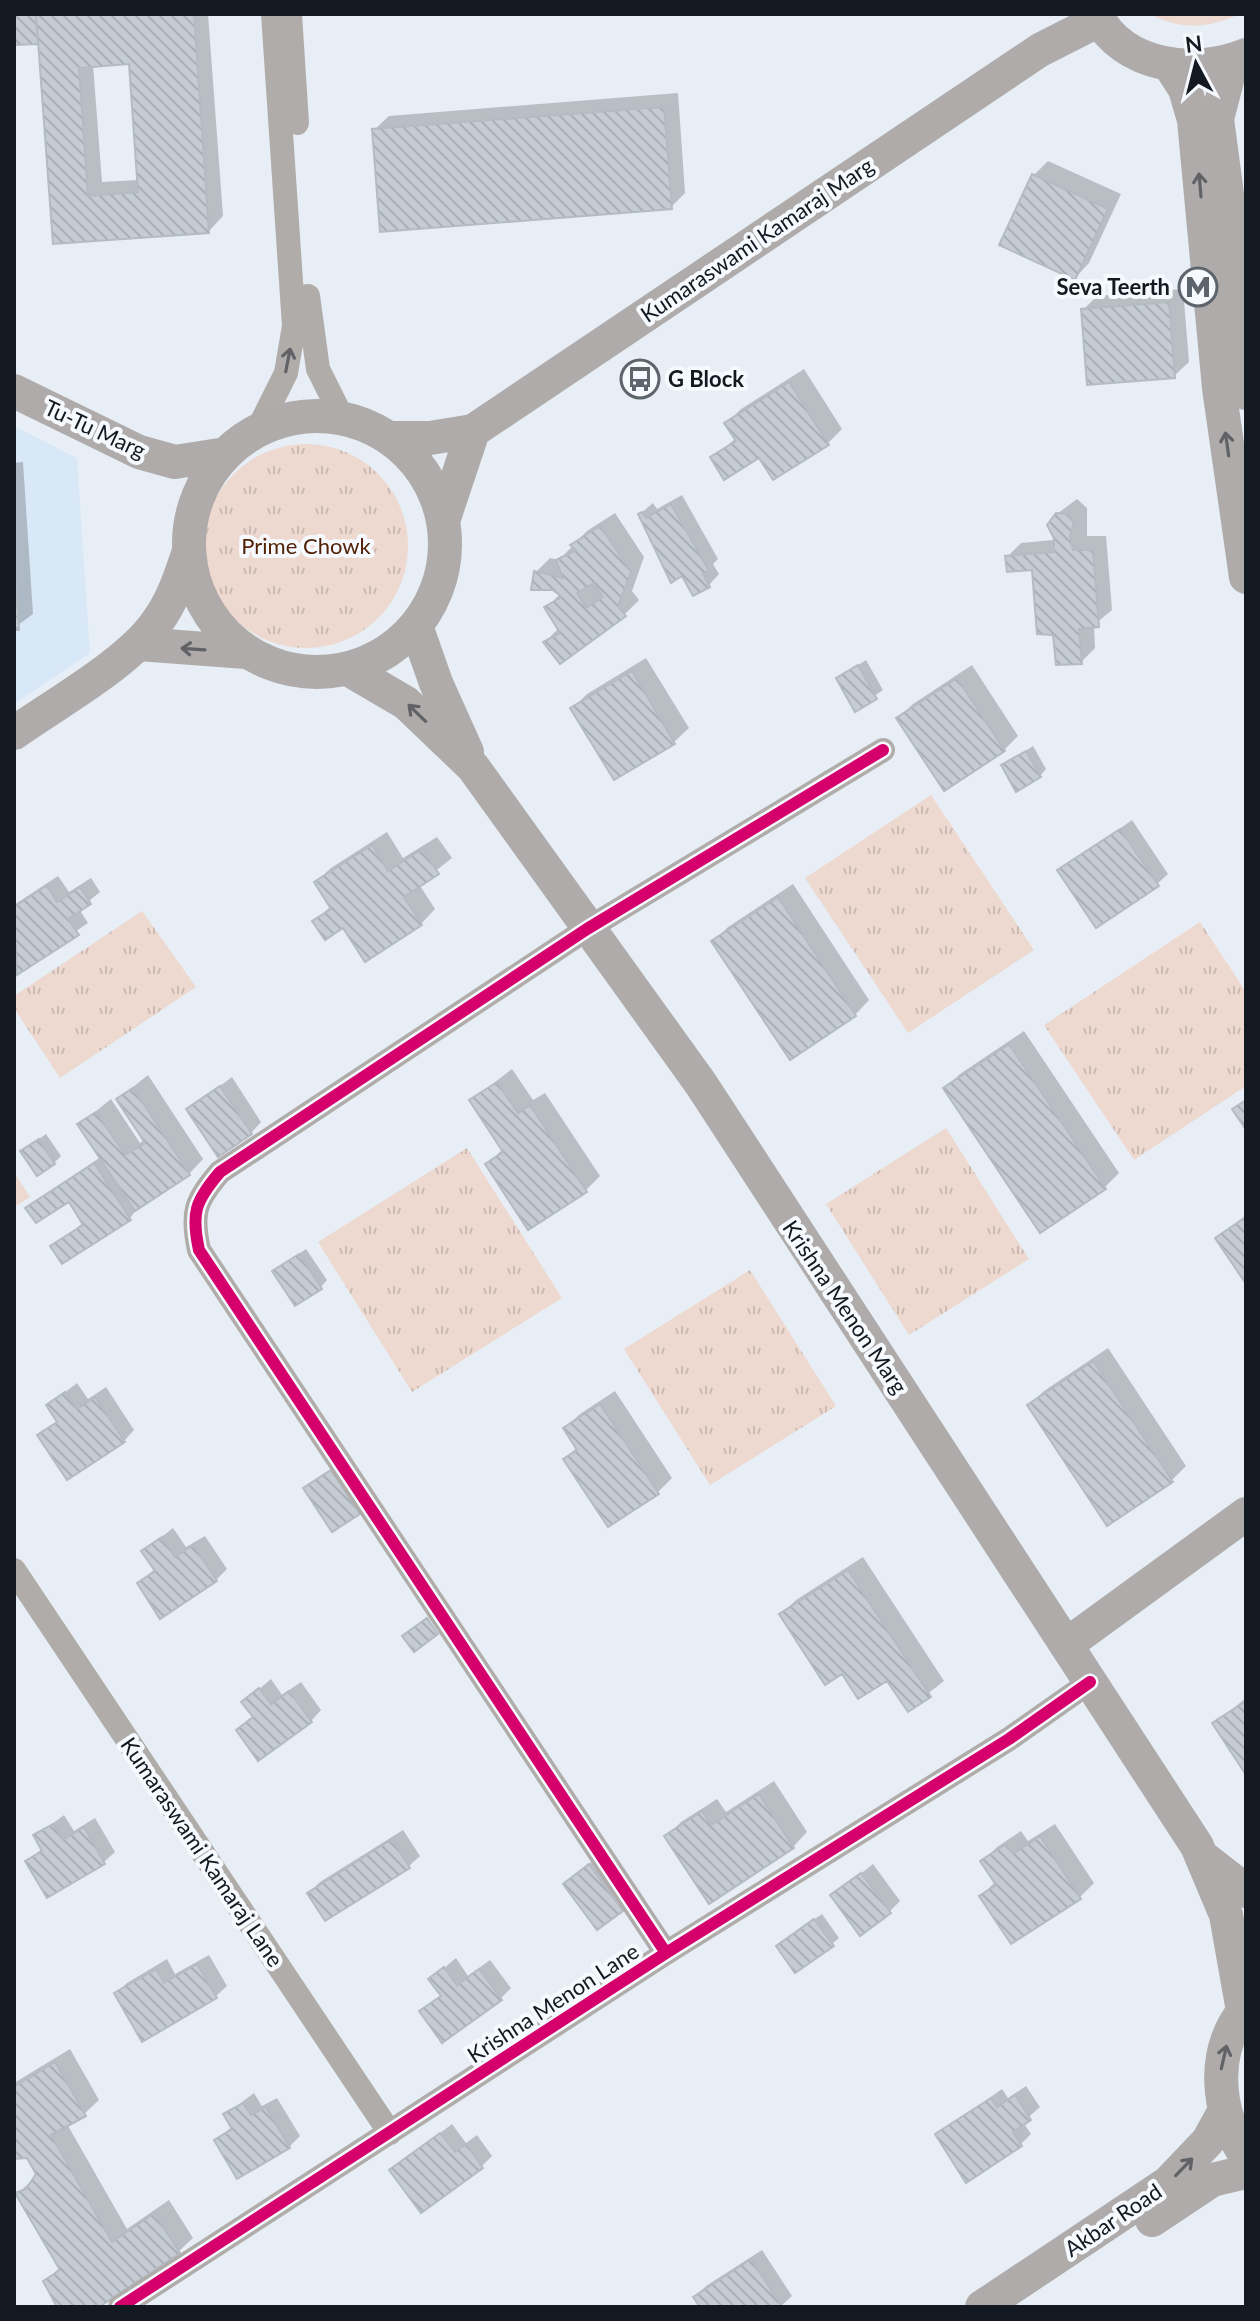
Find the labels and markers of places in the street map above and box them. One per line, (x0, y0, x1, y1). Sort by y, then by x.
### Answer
metro station icon: Seva Teerth (1177, 266, 1219, 308)
place label: Seva Teerth (1056, 273, 1170, 300)
bus stop icon: G Block (619, 358, 661, 400)
place label: G Block (668, 365, 744, 392)

